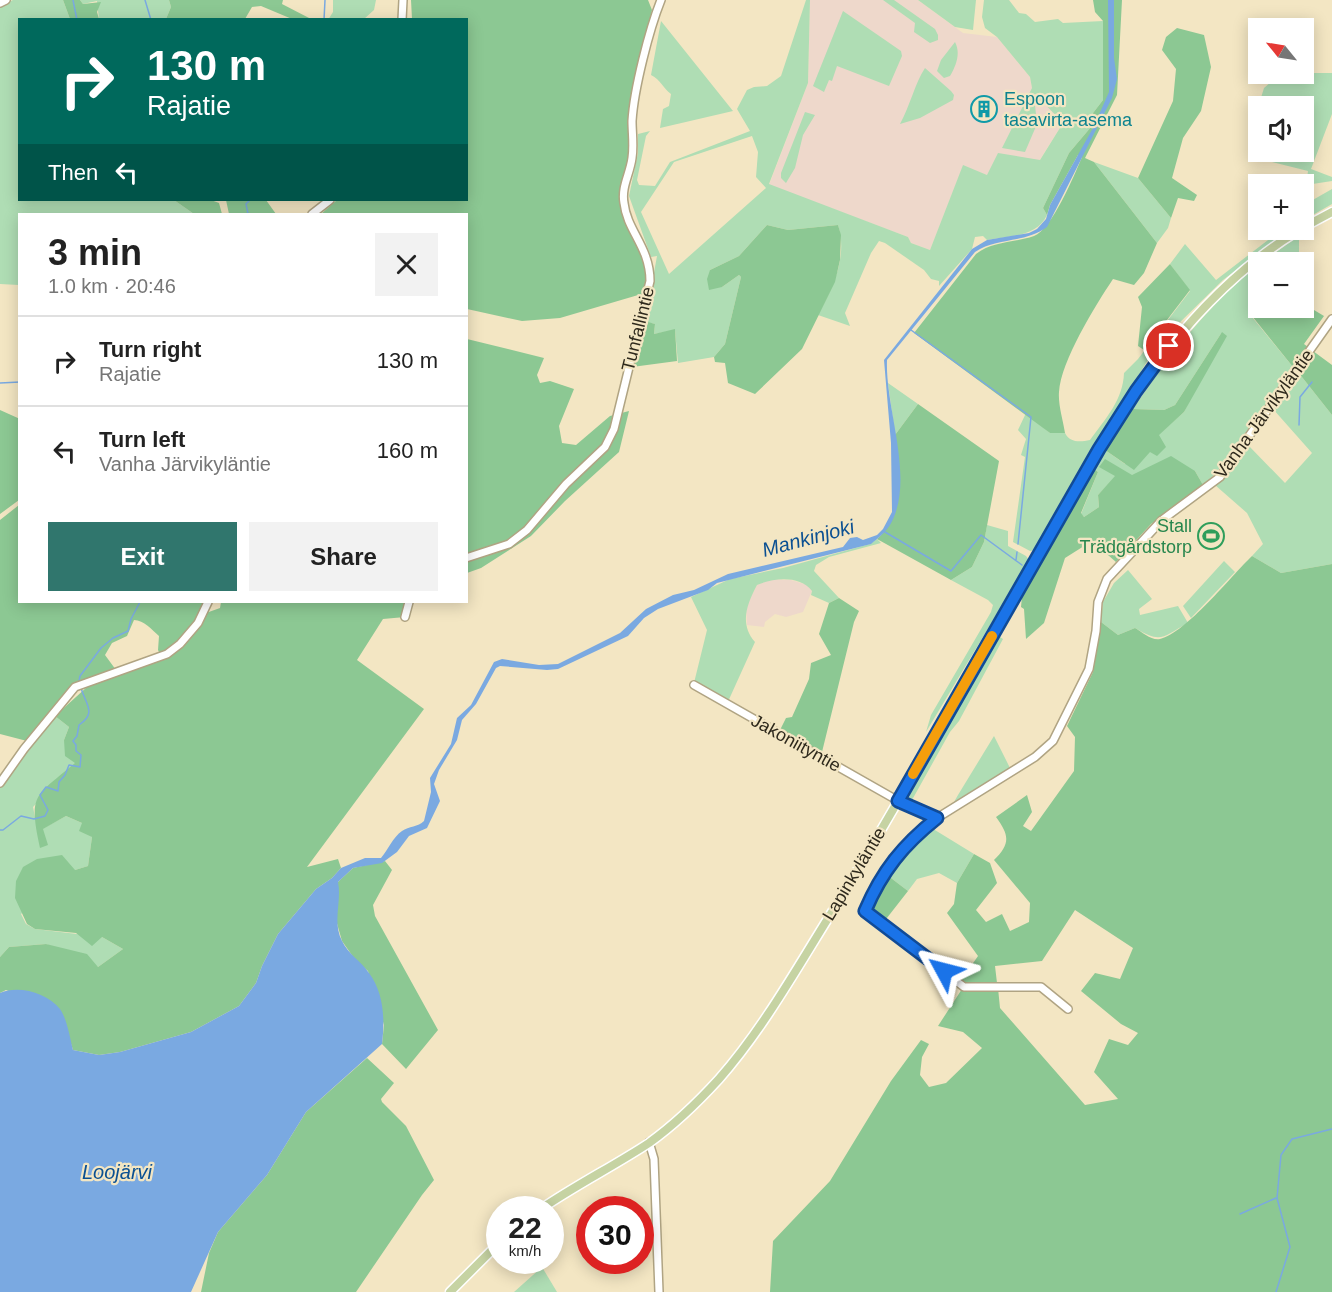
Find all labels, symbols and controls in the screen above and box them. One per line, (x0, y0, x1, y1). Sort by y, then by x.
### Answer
north arrow (1248, 18, 1314, 84)
map controls (1248, 18, 1314, 318)
icon: right (48, 42, 126, 120)
text: 130 m (147, 42, 266, 89)
place label: Espoon tasavirta-asema (1004, 89, 1133, 130)
text: Rajatie (147, 91, 231, 121)
building icon: Espoon tasavirta-asema (969, 94, 999, 124)
button: sound (1248, 96, 1314, 162)
icon: left (110, 156, 143, 189)
text: Then (48, 160, 98, 185)
button: + (1248, 174, 1314, 240)
text: 3 min (48, 232, 142, 273)
button: close (375, 233, 438, 296)
button: − (1248, 252, 1314, 318)
text: 1.0 km · 20:46 (48, 275, 176, 297)
street label: Tunfallintie (618, 285, 658, 373)
pin (1143, 320, 1194, 371)
icon: arrive (1152, 329, 1185, 362)
text: Turn right (99, 337, 201, 362)
icon: right (48, 345, 81, 378)
street label: Vanha Järvikyläntie (1210, 346, 1318, 482)
text: 130 m (377, 348, 438, 373)
text: Rajatie (99, 363, 161, 385)
text: Turn left (99, 427, 185, 452)
icon: left (48, 435, 81, 468)
text: 160 m (377, 438, 438, 463)
text: Vanha Järvikyläntie (99, 453, 271, 475)
water label: Mankinjoki (760, 515, 857, 561)
place label: Stall Trädgårdstorp (1080, 516, 1192, 557)
sports icon: Stall Trädgårdstorp (1196, 521, 1226, 551)
button: Exit (48, 522, 237, 591)
button: Share (249, 522, 438, 591)
street label: Jakoniityntie (748, 710, 844, 776)
street label: Lapinkyläntie (818, 824, 890, 924)
position arrow (912, 939, 976, 1003)
water label: Loojärvi (82, 1161, 153, 1183)
speed limit sign: 30 (576, 1196, 654, 1274)
text: 22 (508, 1211, 542, 1244)
text: km/h (509, 1242, 541, 1259)

